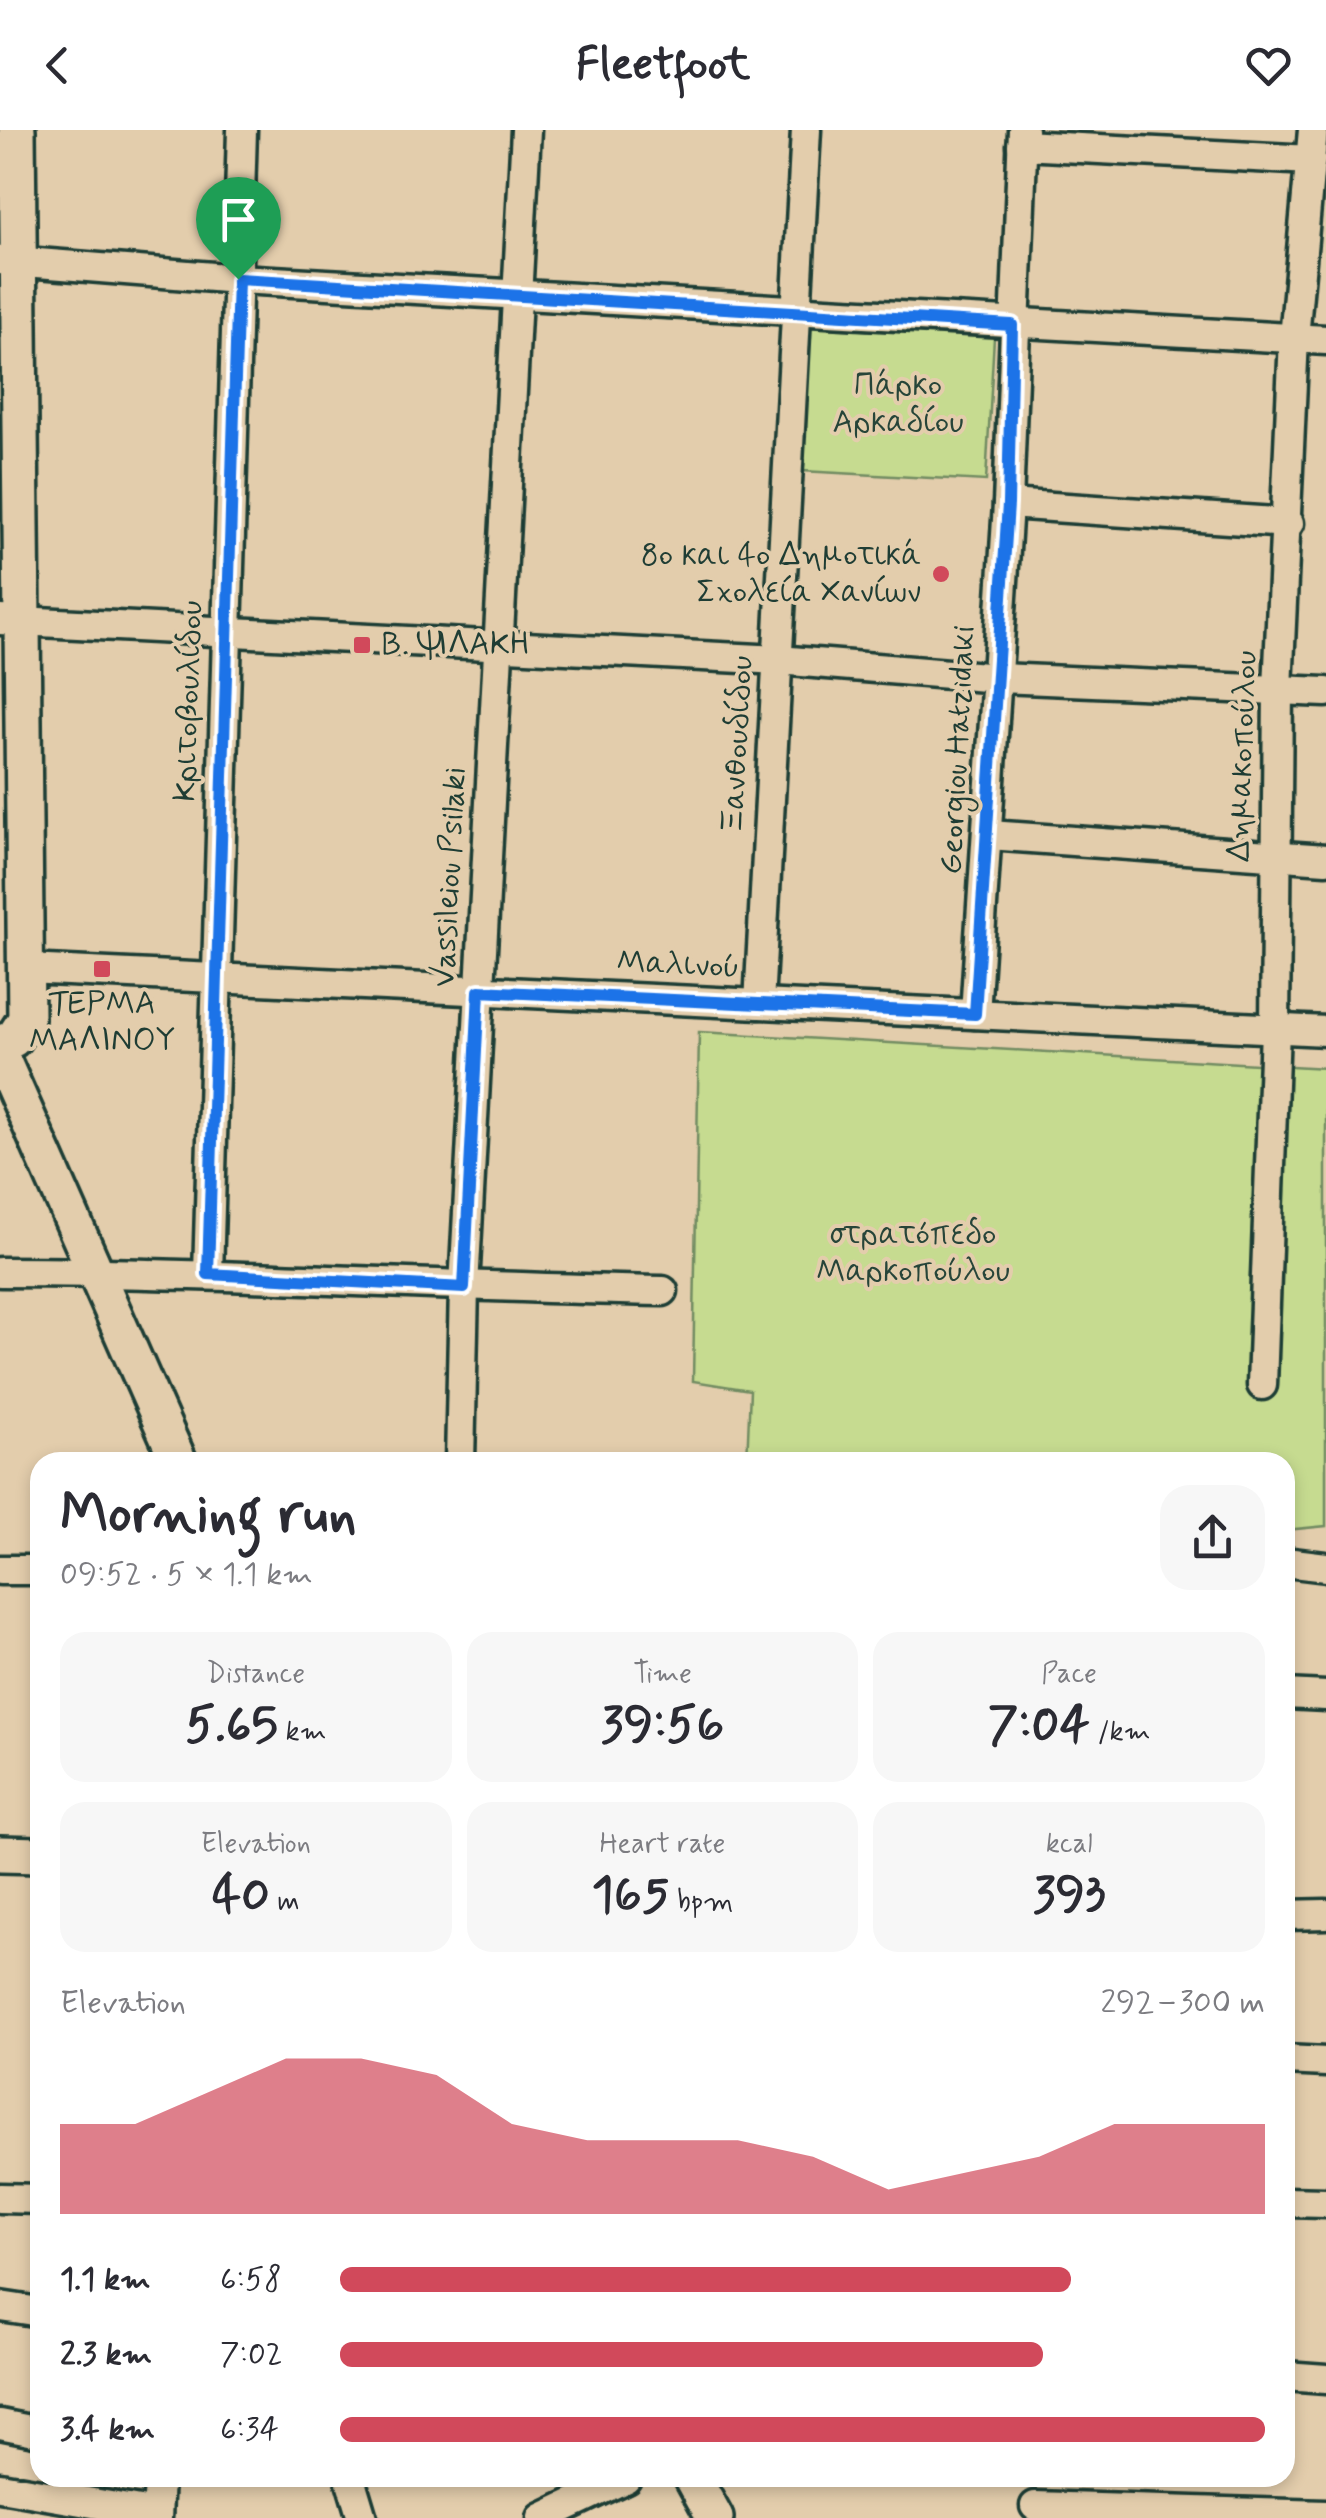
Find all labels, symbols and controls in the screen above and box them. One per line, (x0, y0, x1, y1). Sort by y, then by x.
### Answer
text: Fleetfoot (576, 36, 750, 95)
icon: back (30, 38, 85, 93)
icon: heart (1241, 38, 1296, 93)
pin (196, 177, 281, 280)
icon: arrive (211, 192, 266, 247)
park label: Πάρκο Αρκαδίου (832, 365, 964, 444)
place label: 8ο και 4ο Δημοτικά Σχολεία Χανίων (641, 535, 921, 614)
marker: 8ο και 4ο Δημοτικά Σχολεία Χανίων (930, 563, 952, 585)
street label: Κριτοβουλίδου (165, 600, 213, 802)
place label: Β. ΨΙΛΑΚΗ (382, 624, 530, 666)
street label: Georgiou Hatzidaki (931, 624, 987, 876)
marker: Β. ΨΙΛΑΚΗ (351, 634, 373, 656)
street label: Δημακοπούλου (1218, 650, 1268, 862)
street label: Ξανθουδίδου (712, 655, 764, 835)
street label: Vassileiou Psilaki (423, 766, 477, 988)
street label: Μαλινού (615, 941, 741, 989)
marker: ΤΕΡΜΑ ΜΑΛΙΝΟΥ (91, 958, 113, 980)
place label: ΤΕΡΜΑ ΜΑΛΙΝΟΥ (29, 983, 175, 1062)
park label: στρατόπεδο Μαρκοπούλου (816, 1214, 1010, 1293)
text: Morning run (60, 1480, 357, 1552)
button: share (1160, 1485, 1265, 1590)
text: 09:52 · 5 × 1.1 km (60, 1554, 313, 1596)
text: Distance (207, 1656, 305, 1693)
text: Time (633, 1656, 692, 1693)
text: Pace (1041, 1656, 1097, 1693)
text: 5.65 (185, 1693, 278, 1759)
text: 39:56 (601, 1693, 724, 1759)
text: 7:04 (988, 1693, 1090, 1759)
text: km (278, 1714, 326, 1751)
text: /km (1090, 1714, 1150, 1751)
text: Elevation (201, 1826, 311, 1863)
text: Heart rate (600, 1826, 725, 1863)
text: kcal (1046, 1826, 1093, 1863)
text: 40 (212, 1863, 270, 1929)
text: 165 (592, 1863, 669, 1929)
text: 393 (1033, 1863, 1106, 1929)
text: m (270, 1884, 300, 1921)
text: bpm (669, 1884, 733, 1921)
text: Elevation (60, 1982, 186, 2024)
text: 292–300 m (1100, 1982, 1265, 2024)
text: 1.1 km (60, 2259, 151, 2301)
text: 6:58 (220, 2259, 282, 2301)
text: 2.3 km (60, 2334, 152, 2376)
text: 7:02 (220, 2334, 283, 2376)
text: 3.4 km (60, 2409, 155, 2451)
text: 6:34 (220, 2409, 279, 2451)

